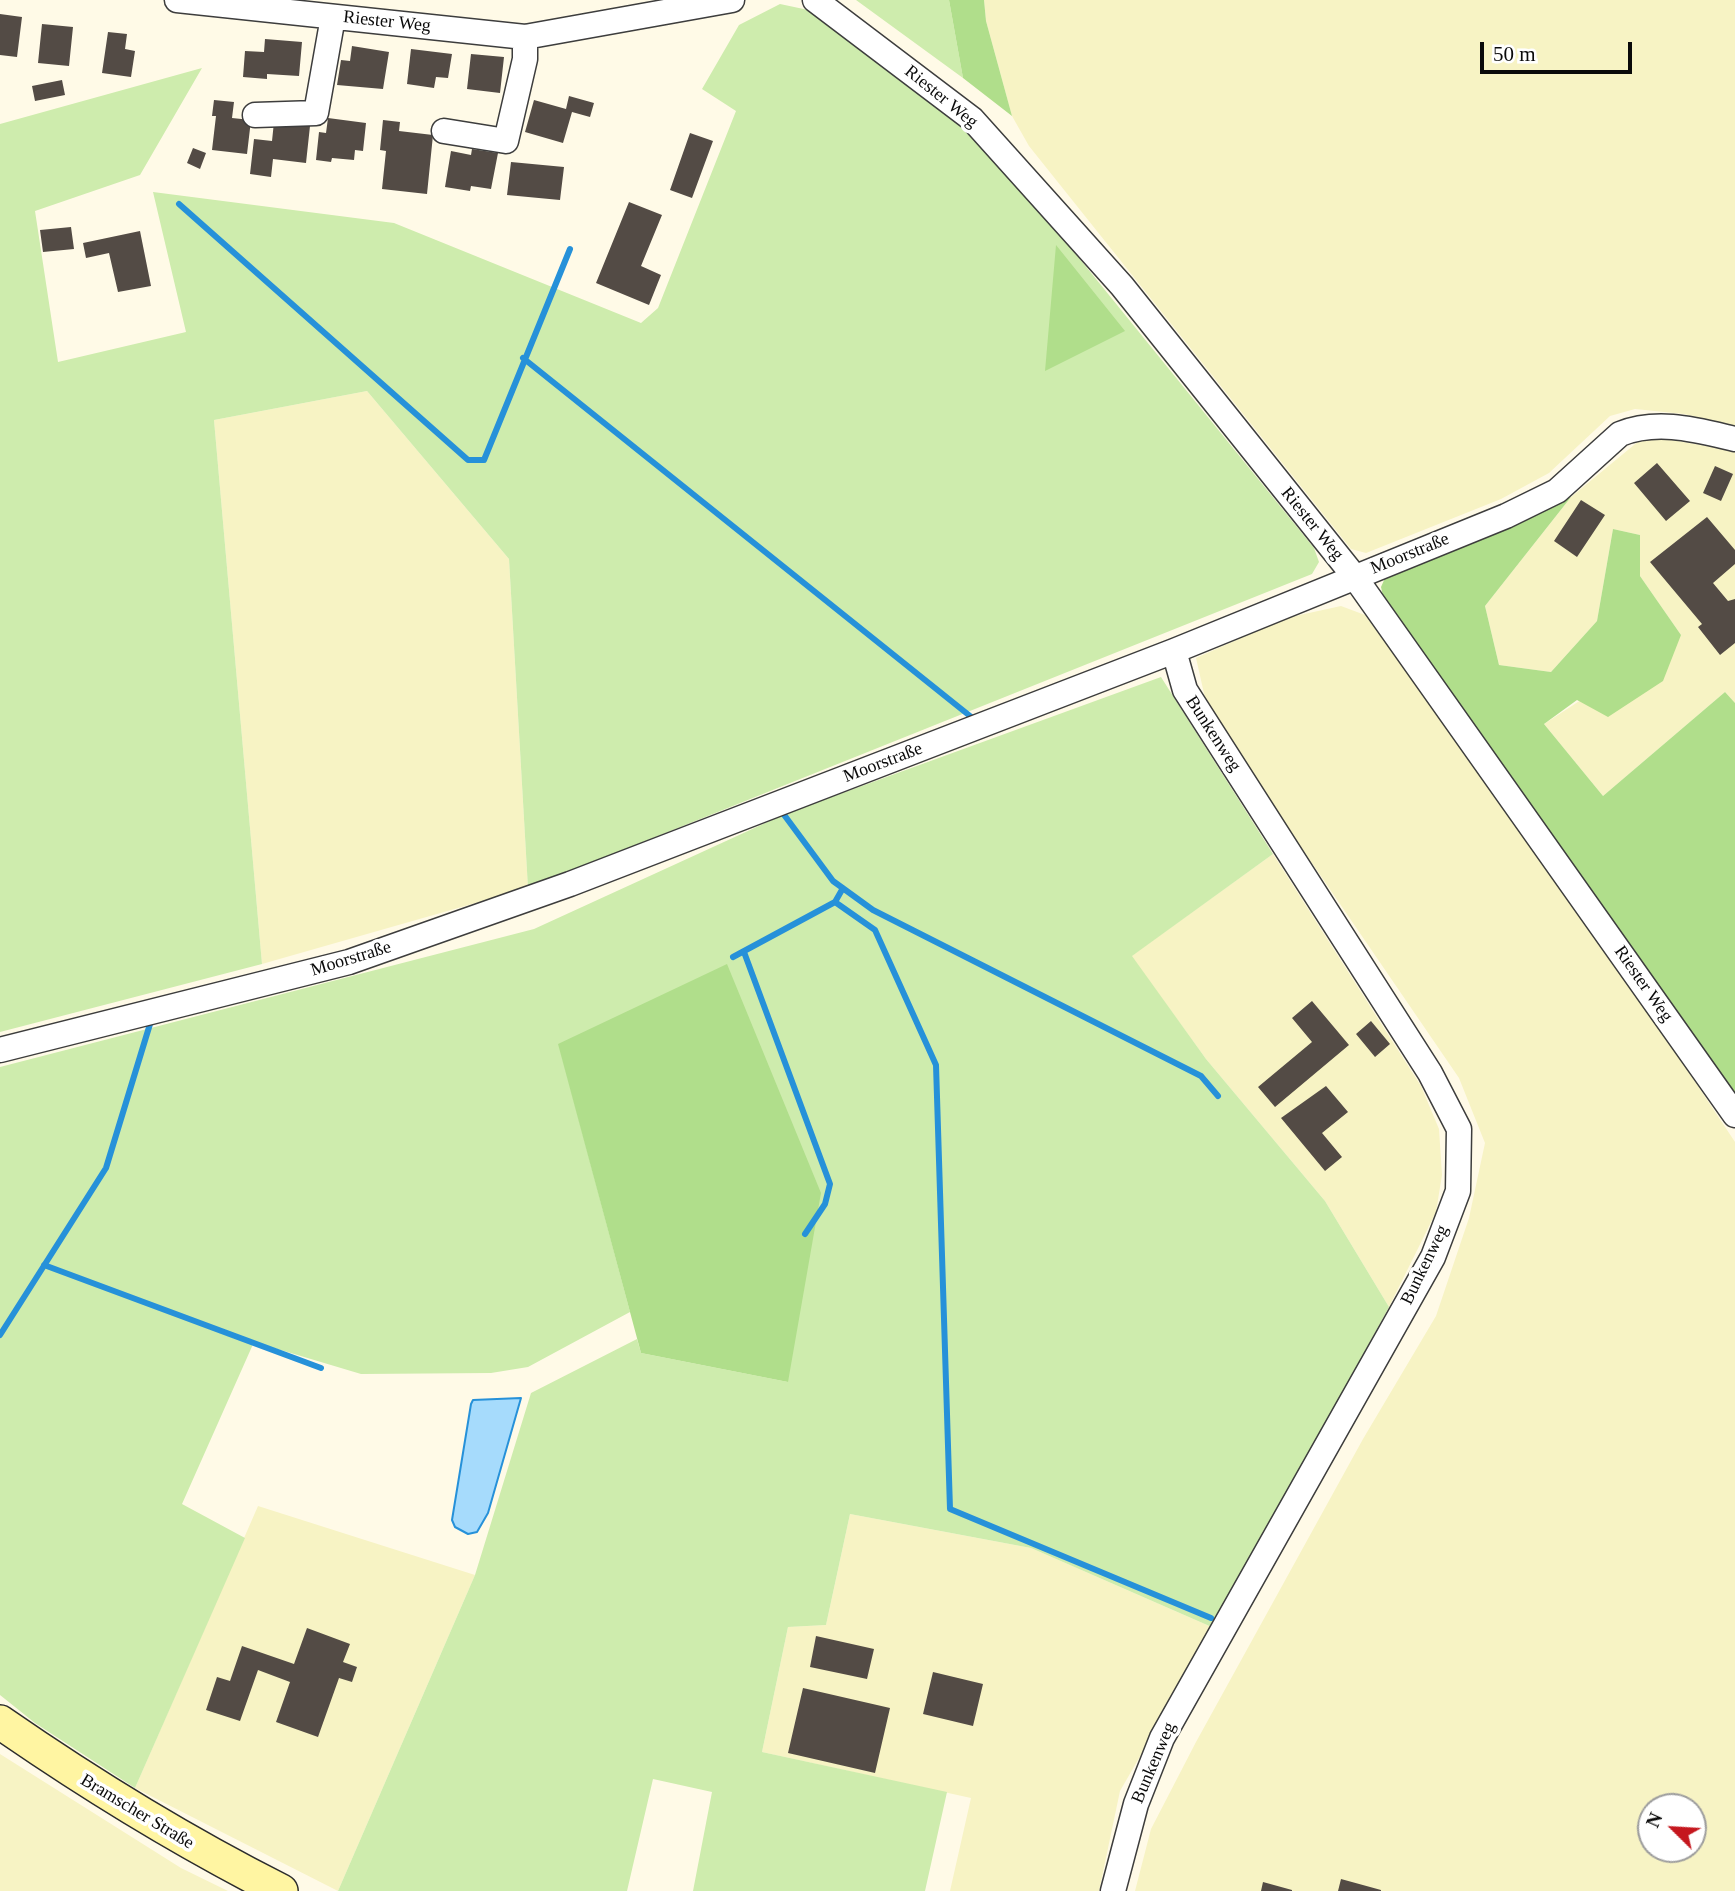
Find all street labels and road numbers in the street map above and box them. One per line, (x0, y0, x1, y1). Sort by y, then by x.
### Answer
street label: Riester Weg (342, 7, 432, 37)
street label: Riester Weg (900, 61, 982, 133)
street label: Riester Weg (1276, 483, 1348, 565)
street label: Moorstraße (1367, 528, 1453, 580)
street label: Bunkenweg (1181, 692, 1245, 776)
street label: Moorstraße (840, 738, 926, 788)
street label: Moorstraße (308, 937, 394, 981)
street label: Riester Weg (1609, 942, 1677, 1026)
street label: Bunkenweg (1396, 1222, 1454, 1308)
street label: Bunkenweg (1127, 1719, 1181, 1807)
street label: Bramscher Straße (76, 1770, 198, 1854)

